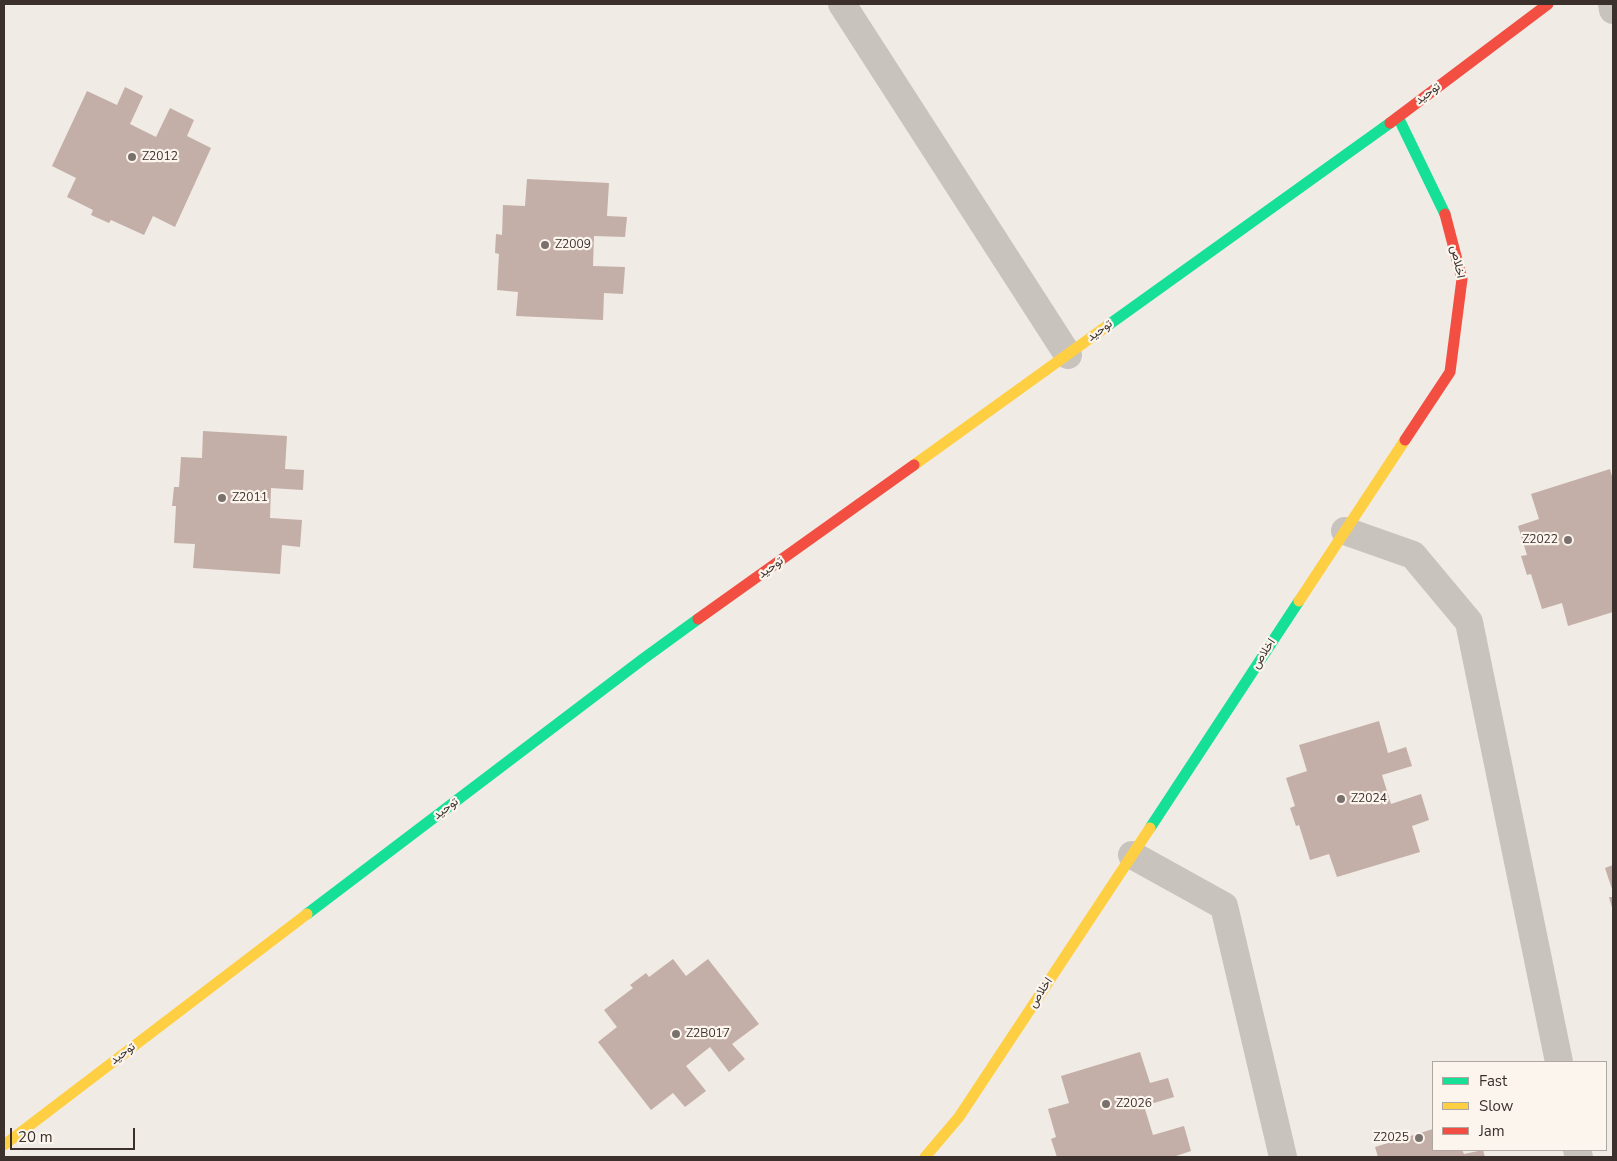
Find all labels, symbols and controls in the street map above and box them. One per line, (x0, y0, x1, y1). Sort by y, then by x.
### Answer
street label: توحید (1413, 80, 1443, 108)
place label: Z2012 (142, 150, 178, 164)
marker: Z2012 (126, 151, 138, 163)
place label: Z2009 (555, 238, 591, 252)
marker: Z2009 (539, 239, 551, 251)
street label: اخلاص (1447, 244, 1467, 280)
street label: توحید (1085, 317, 1115, 345)
place label: Z2011 (232, 491, 268, 505)
marker: Z2011 (216, 492, 228, 504)
place label: Z2022 (1522, 533, 1558, 547)
marker: Z2022 (1562, 534, 1574, 546)
street label: توحید (756, 554, 786, 582)
street label: اخلاص (1249, 636, 1279, 672)
place label: Z2024 (1351, 792, 1387, 806)
marker: Z2024 (1335, 793, 1347, 805)
street label: توحید (431, 795, 461, 823)
street label: اخلاص (1026, 975, 1056, 1011)
place label: Z2B017 (686, 1027, 730, 1041)
marker: Z2B017 (670, 1028, 682, 1040)
street label: توحید (108, 1040, 138, 1068)
legend (1432, 1061, 1607, 1151)
text: Fast (1479, 1071, 1507, 1091)
text: Slow (1479, 1096, 1513, 1116)
place label: Z2026 (1116, 1097, 1152, 1111)
marker: Z2026 (1100, 1098, 1112, 1110)
scale bar (12, 1118, 138, 1150)
text: Jam (1479, 1121, 1505, 1141)
text: 20 m (18, 1127, 53, 1147)
place label: Z2025 (1373, 1131, 1409, 1145)
marker: Z2025 (1413, 1132, 1425, 1144)

